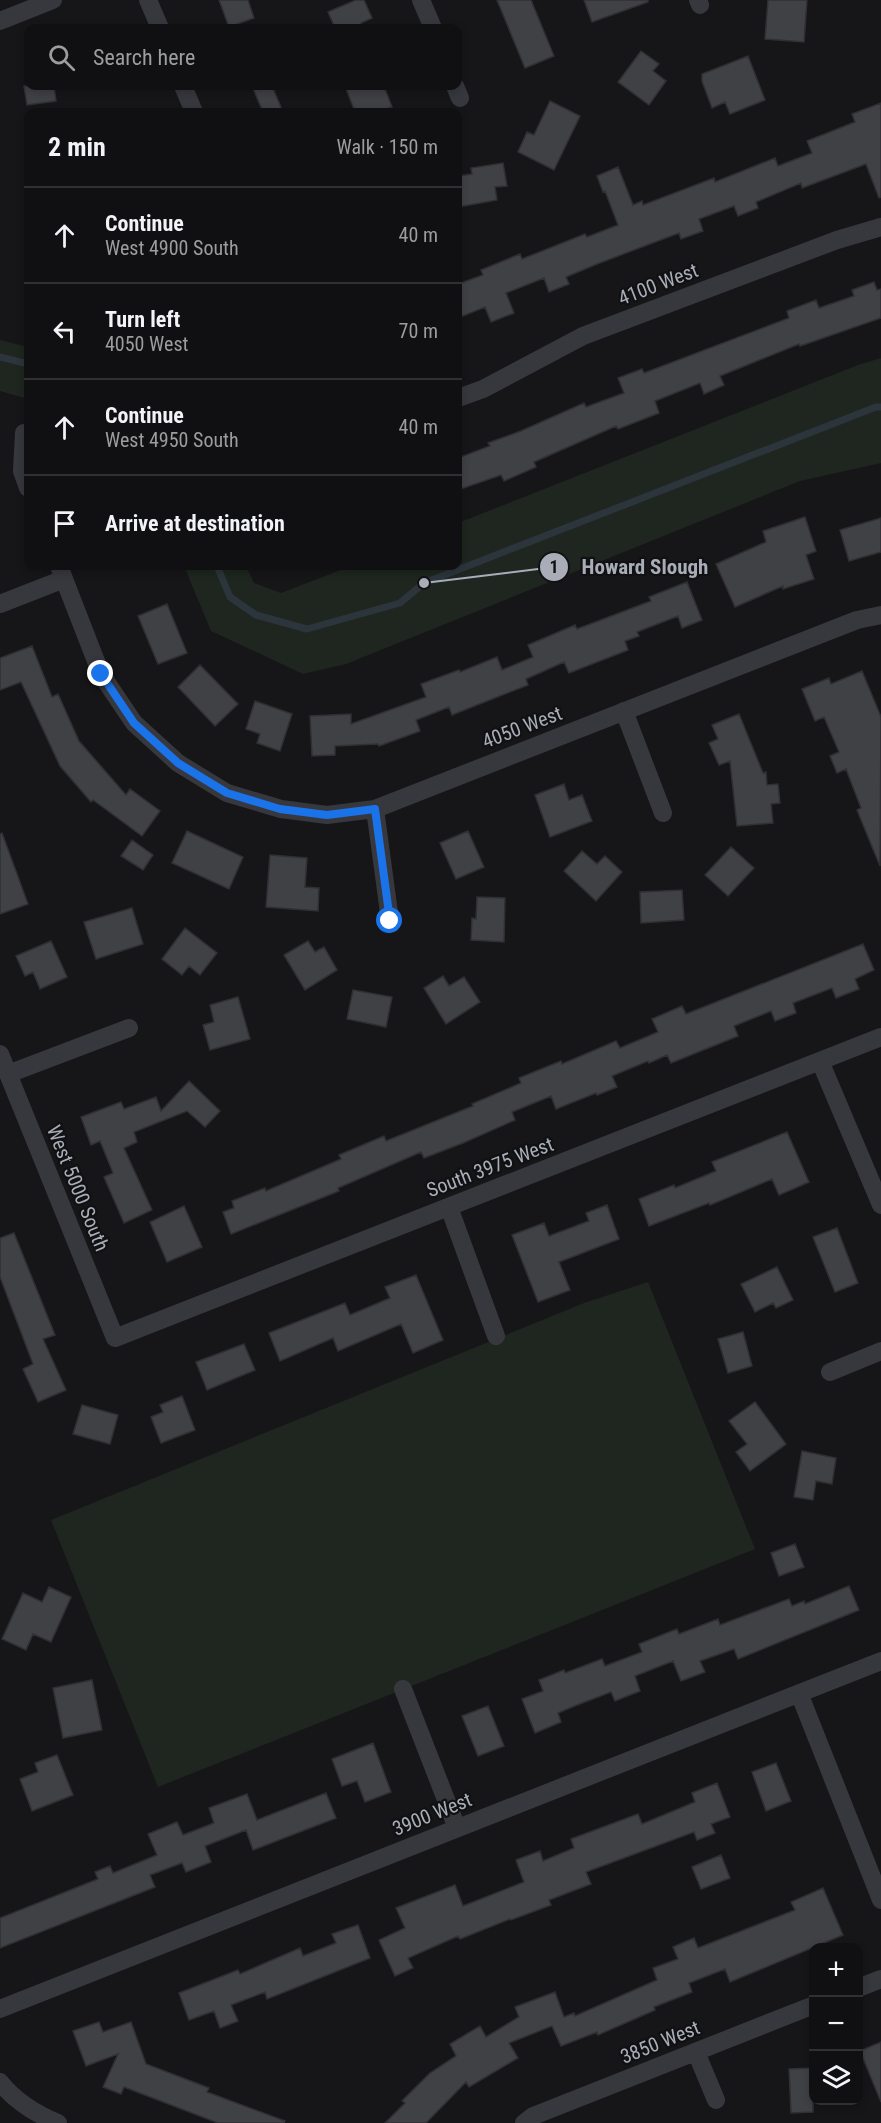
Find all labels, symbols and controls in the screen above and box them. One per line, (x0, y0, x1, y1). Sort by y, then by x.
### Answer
search box (24, 24, 462, 90)
icon: search (45, 41, 78, 74)
text: Search here (93, 45, 195, 70)
text: 2 min (48, 132, 106, 162)
text: Walk · 150 m (337, 135, 438, 159)
text: Continue (105, 211, 184, 236)
icon: ahead (48, 219, 81, 252)
text: 40 m (399, 223, 438, 247)
text: West 4900 South (105, 236, 239, 260)
street label: 4100 West (615, 258, 701, 310)
text: Turn left (105, 307, 180, 332)
icon: left (48, 315, 81, 348)
text: 70 m (399, 319, 438, 343)
text: 4050 West (105, 332, 188, 356)
text: Continue (105, 403, 184, 428)
icon: ahead (48, 411, 81, 444)
text: 40 m (399, 415, 438, 439)
text: West 4950 South (105, 428, 239, 452)
icon: arrive (48, 507, 81, 540)
text: Arrive at destination (105, 511, 285, 536)
callout: Howard Slough (539, 547, 720, 586)
text: Howard Slough (582, 555, 708, 579)
text: 1 (549, 556, 559, 577)
route end (87, 660, 113, 686)
street label: 4050 West (479, 701, 565, 753)
route start (376, 907, 402, 933)
street label: West 5000 South (42, 1122, 114, 1254)
street label: South 3975 West (423, 1132, 557, 1202)
street label: 3900 West (389, 1787, 475, 1841)
map controls (809, 1943, 863, 2105)
button: + (809, 1943, 863, 1997)
button: − (809, 1997, 863, 2051)
street label: 3850 West (617, 2015, 703, 2069)
button: layers (809, 2051, 863, 2105)

